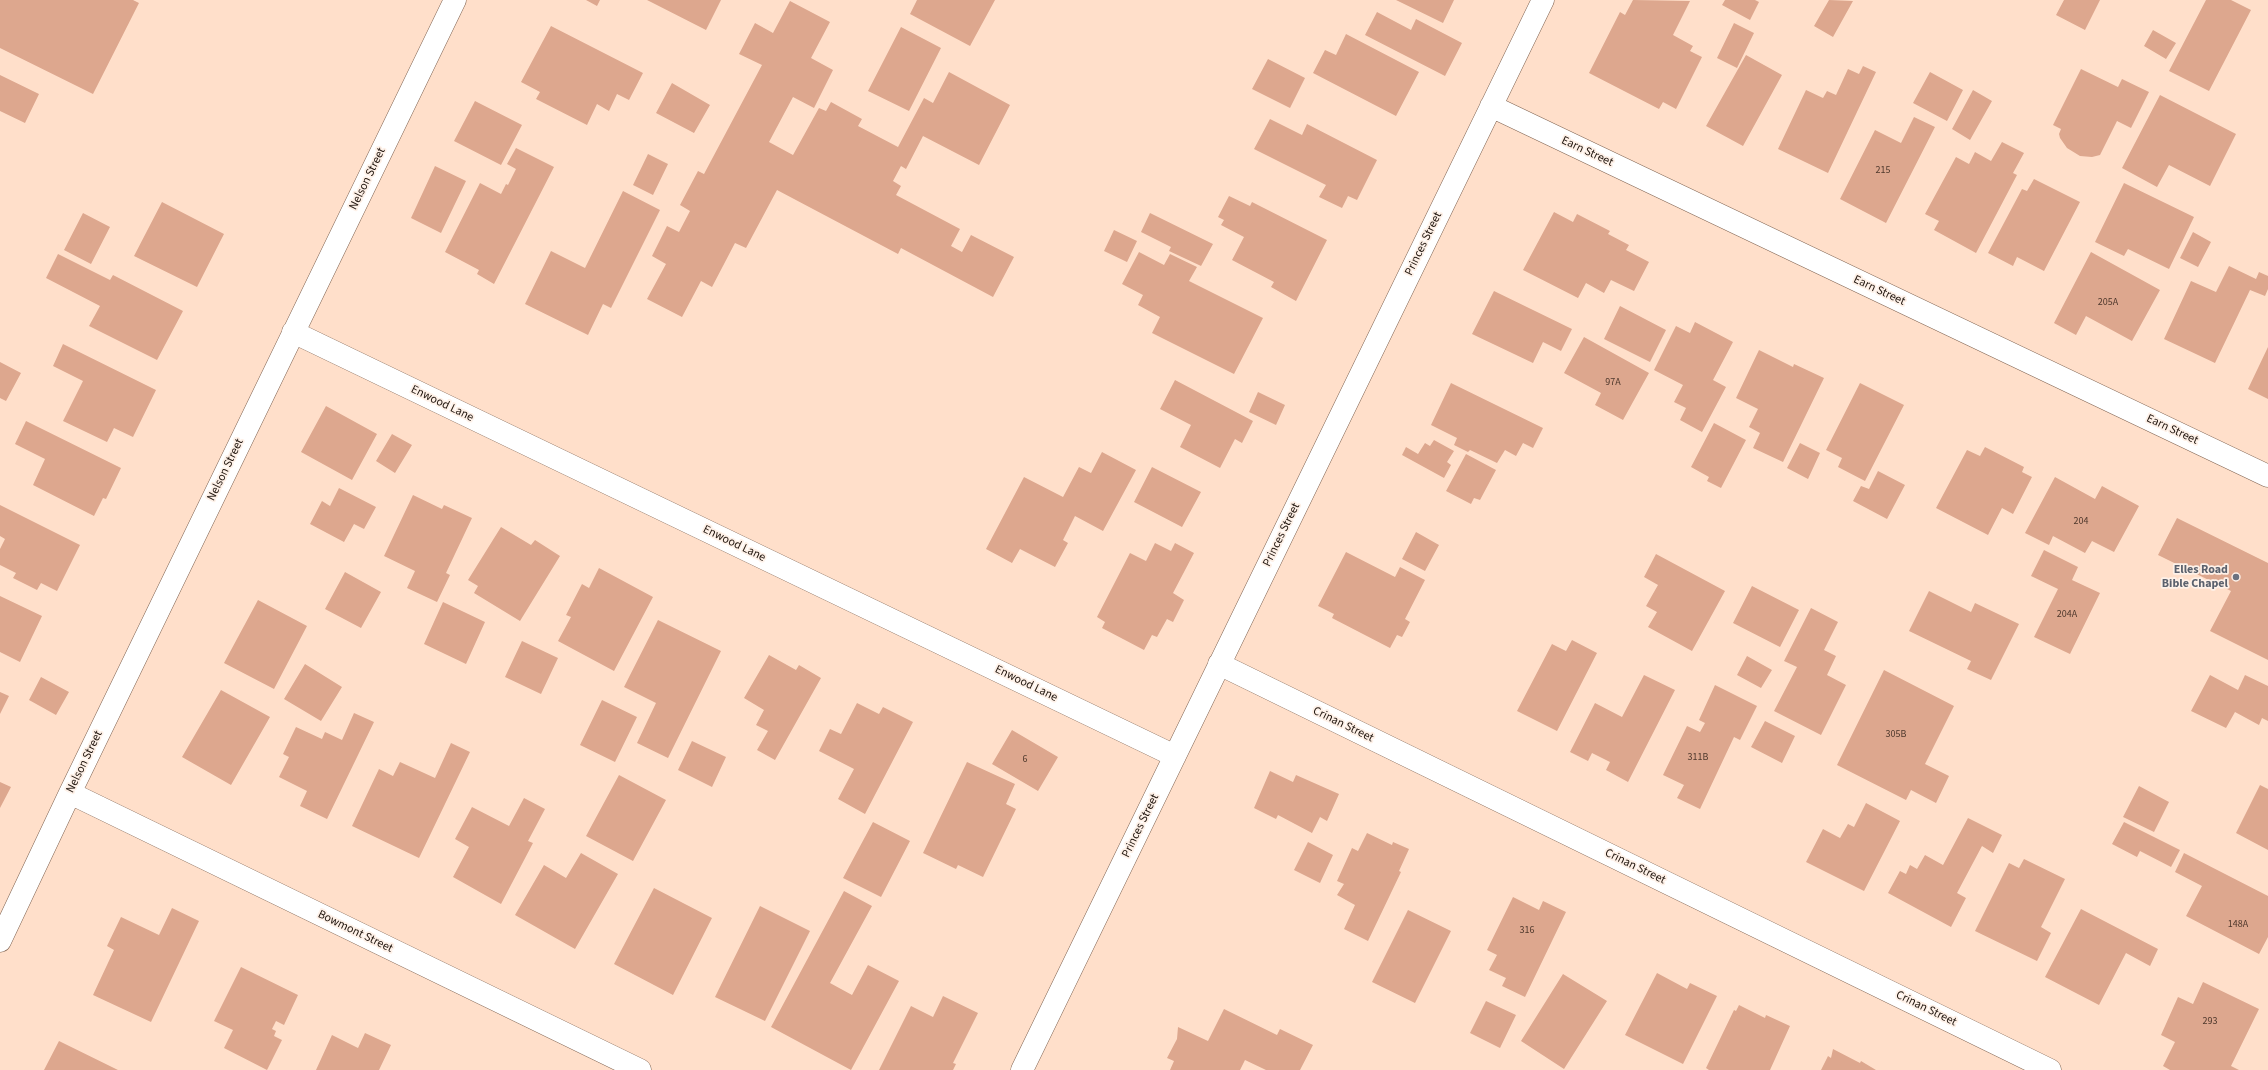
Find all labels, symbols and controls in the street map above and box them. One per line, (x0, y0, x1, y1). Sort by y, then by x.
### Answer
street label: Earn Street (1559, 134, 1615, 170)
street label: Nelson Street (347, 146, 389, 212)
house number: 215 (1876, 165, 1890, 177)
street label: Princes Street (1402, 210, 1446, 278)
street label: Earn Street (1851, 273, 1907, 309)
house number: 205A (2098, 297, 2118, 309)
house number: 97A (1605, 377, 1621, 389)
street label: Enwood Lane (408, 383, 476, 425)
street label: Earn Street (2144, 412, 2200, 448)
street label: Nelson Street (205, 437, 247, 503)
street label: Princes Street (1260, 501, 1304, 569)
house number: 204 (2074, 516, 2088, 528)
street label: Enwood Lane (700, 523, 768, 565)
place label: Elles Road Bible Chapel (2162, 563, 2228, 591)
marker: Elles Road Bible Chapel (2231, 572, 2241, 582)
house number: 204A (2057, 609, 2077, 621)
street label: Enwood Lane (992, 663, 1060, 705)
street label: Crinan Street (1310, 704, 1376, 746)
street label: Nelson Street (64, 729, 106, 795)
house number: 305B (1886, 729, 1906, 741)
house number: 311B (1688, 752, 1708, 764)
house number: 6 (1023, 754, 1027, 766)
street label: Princes Street (1119, 792, 1163, 860)
street label: Crinan Street (1602, 846, 1668, 888)
street label: Bowmont Street (315, 908, 395, 956)
house number: 148A (2228, 919, 2248, 931)
house number: 316 (1520, 925, 1534, 937)
street label: Crinan Street (1893, 988, 1959, 1030)
house number: 293 (2203, 1016, 2217, 1028)

